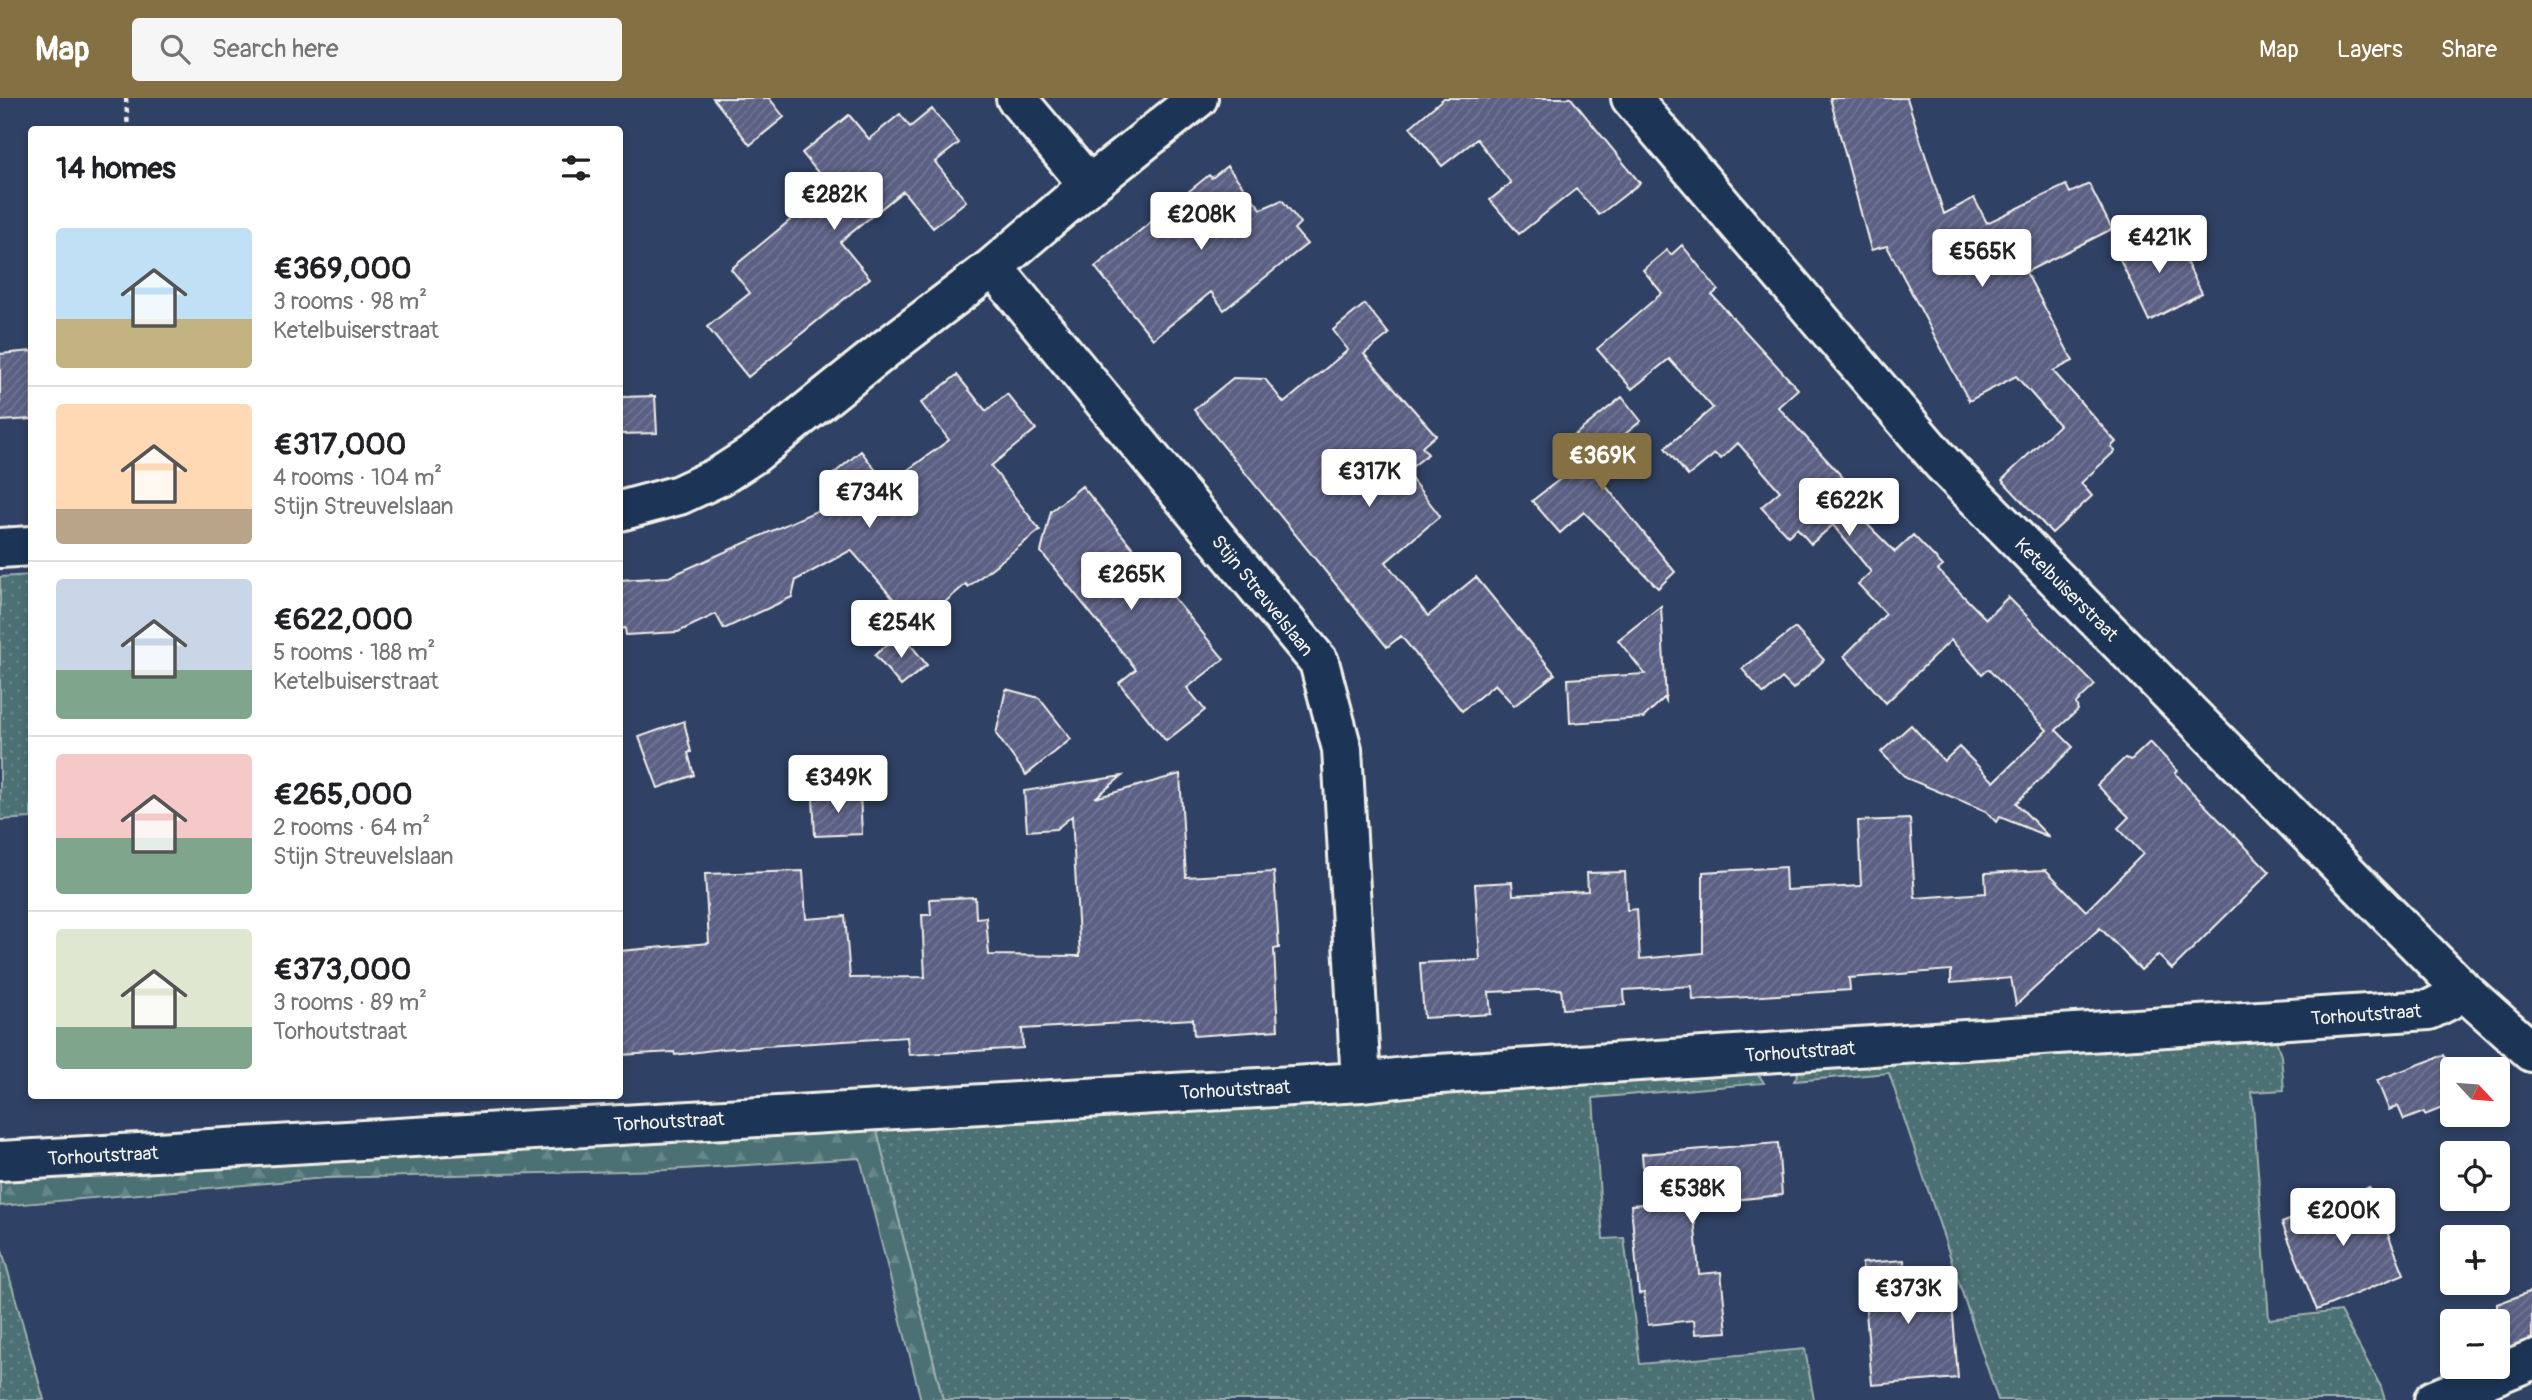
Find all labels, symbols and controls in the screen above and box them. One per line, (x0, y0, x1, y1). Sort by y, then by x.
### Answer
search box (132, 18, 622, 81)
text: Map (35, 29, 90, 70)
icon: search (156, 30, 194, 68)
text: Search here (212, 33, 339, 65)
text: Map (2259, 35, 2299, 64)
text: Layers (2337, 35, 2403, 64)
text: Share (2441, 35, 2497, 64)
icon: filters (557, 149, 595, 187)
text: 14 homes (56, 150, 176, 187)
pin: €282K (785, 172, 883, 232)
text: €282K (801, 180, 867, 209)
pin: €208K (1152, 192, 1250, 252)
text: €208K (1166, 200, 1236, 229)
pin: €421K (2110, 216, 2208, 275)
text: €421K (2127, 223, 2191, 252)
pin: €565K (1933, 230, 2031, 289)
text: €565K (1948, 237, 2016, 266)
text: €369,000 (273, 250, 412, 287)
icon: home (112, 256, 196, 340)
text: 3 rooms · 98 m² (273, 287, 427, 316)
text: Ketelbuiserstraat (273, 316, 439, 345)
text: €317,000 (273, 426, 406, 463)
icon: home (112, 432, 196, 516)
pin: €369K (1553, 434, 1651, 493)
text: €369K (1568, 441, 1636, 470)
pin: €317K (1320, 450, 1418, 509)
text: €317K (1337, 457, 1401, 486)
text: 4 rooms · 104 m² (273, 463, 442, 492)
pin: €734K (820, 470, 918, 530)
text: €734K (835, 478, 903, 507)
pin: €622K (1800, 478, 1898, 538)
text: €622K (1815, 486, 1883, 515)
text: Stijn Streuvelslaan (273, 492, 454, 521)
street label: Stijn Streuvelslaan (1206, 530, 1318, 661)
street label: Ketelbuiserstraat (2009, 533, 2123, 647)
pin: €265K (1082, 552, 1180, 612)
text: €265K (1097, 560, 1165, 589)
text: €622,000 (273, 601, 413, 638)
pin: €254K (852, 601, 950, 660)
icon: home (112, 607, 196, 691)
text: €254K (867, 608, 935, 637)
text: 5 rooms · 188 m² (273, 638, 435, 667)
text: Ketelbuiserstraat (273, 667, 439, 696)
pin: €349K (789, 756, 887, 815)
text: €349K (804, 763, 872, 792)
text: €265,000 (273, 776, 412, 813)
icon: home (112, 782, 196, 866)
text: 2 rooms · 64 m² (273, 813, 430, 842)
text: Stijn Streuvelslaan (273, 842, 454, 871)
text: €373,000 (273, 951, 411, 988)
icon: home (112, 957, 196, 1041)
text: 3 rooms · 89 m² (273, 988, 427, 1017)
street label: Torhoutstraat (2310, 999, 2422, 1031)
text: Torhoutstraat (273, 1017, 407, 1046)
street label: Torhoutstraat (1744, 1036, 1856, 1068)
north arrow (2440, 1057, 2510, 1127)
map controls (2440, 1057, 2510, 1379)
street label: Torhoutstraat (1179, 1075, 1291, 1105)
street label: Torhoutstraat (613, 1107, 725, 1137)
street label: Torhoutstraat (47, 1141, 159, 1171)
button: locate (2440, 1141, 2510, 1211)
pin: €538K (1643, 1166, 1741, 1226)
text: €538K (1659, 1174, 1725, 1203)
pin: €200K (2294, 1188, 2392, 1248)
text: €200K (2306, 1196, 2380, 1225)
button: + (2440, 1225, 2510, 1295)
pin: €373K (1859, 1266, 1957, 1326)
text: €373K (1875, 1274, 1941, 1303)
button: − (2440, 1309, 2510, 1379)

